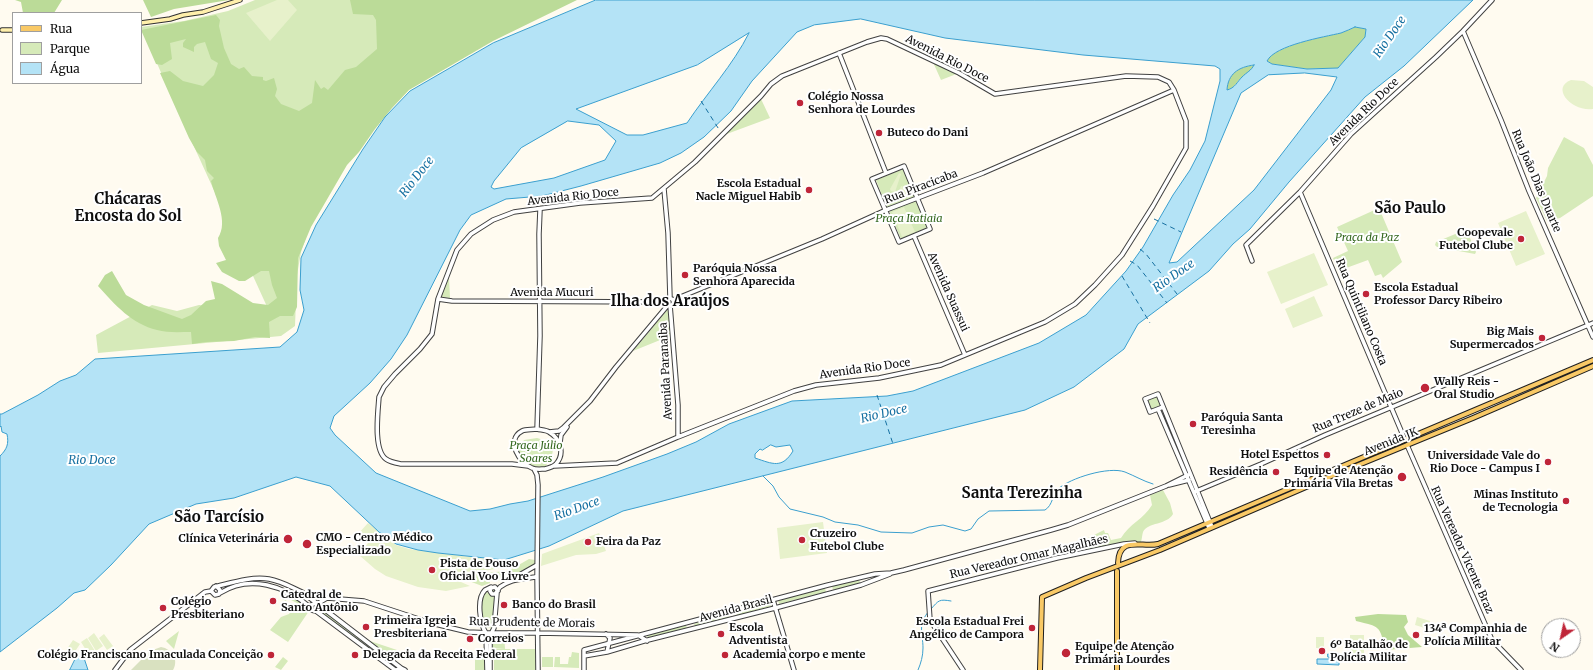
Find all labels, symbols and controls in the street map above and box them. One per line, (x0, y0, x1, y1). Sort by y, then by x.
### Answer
legend (12, 12, 142, 84)
water label: Rio Doce (1370, 13, 1410, 61)
text: Rua (50, 21, 72, 36)
street label: Avenida Rio Doce (903, 32, 991, 86)
text: Parque (50, 41, 90, 56)
text: Água (50, 61, 80, 76)
street label: Avenida Rio Doce (1326, 75, 1402, 149)
place label: Colégio Nossa Senhora de Lourdes (808, 90, 915, 116)
marker: Colégio Nossa Senhora de Lourdes (795, 98, 805, 108)
place label: Buteco do Dani (887, 126, 968, 140)
marker: Buteco do Dani (874, 128, 884, 138)
street label: Rua João Dias Duarte (1508, 128, 1564, 234)
water label: Rio Doce (397, 154, 437, 200)
street label: Rua Piracicaba (883, 167, 959, 207)
place label: Escola Estadual Nacle Miguel Habib (696, 177, 801, 203)
marker: Escola Estadual Nacle Miguel Habib (804, 185, 814, 195)
street label: Avenida Rio Doce (527, 186, 619, 208)
district label: Chácaras Encosta do Sol (74, 191, 182, 226)
district label: São Paulo (1374, 200, 1446, 218)
park label: Praça Itatiaia (876, 212, 942, 226)
place label: Coopevale Futebol Clube (1439, 226, 1513, 252)
park label: Praça da Paz (1335, 231, 1399, 245)
marker: Coopevale Futebol Clube (1516, 234, 1526, 244)
street label: Avenida Suassui (925, 250, 971, 334)
water label: Rio Doce (1150, 256, 1198, 296)
street label: Rua Quintiliano Costa (1333, 257, 1389, 367)
place label: Paróquia Nossa Senhora Aparecida (693, 262, 795, 288)
marker: Paróquia Nossa Senhora Aparecida (680, 270, 690, 280)
place label: Escola Estadual Professor Darcy Ribeiro (1374, 281, 1502, 307)
street label: Avenida Mucuri (510, 286, 594, 300)
marker: Escola Estadual Professor Darcy Ribeiro (1361, 289, 1371, 299)
district label: Ilha dos Araújos (610, 293, 730, 311)
street label: Avenida Paranaiba (657, 322, 675, 420)
place label: Big Mais Supermercados (1450, 325, 1534, 351)
marker: Big Mais Supermercados (1537, 333, 1547, 343)
street label: Avenida Rio Doce (819, 356, 911, 382)
place label: Wally Reis - Oral Studio (1434, 375, 1499, 401)
marker: Wally Reis - Oral Studio (1419, 382, 1431, 394)
street label: Rua Treze de Maio (1311, 386, 1405, 436)
water label: Rio Doce (859, 402, 909, 426)
place label: Paróquia Santa Teresinha (1201, 411, 1283, 437)
marker: Paróquia Santa Teresinha (1188, 419, 1198, 429)
street label: Avenida JK (1362, 425, 1420, 459)
park label: Praça Júlio Soares (510, 439, 562, 465)
place label: Hotel Espettos (1240, 448, 1319, 462)
place label: Universidade Vale do Rio Doce - Campus I (1428, 449, 1540, 475)
marker: Hotel Espettos (1322, 450, 1332, 460)
water label: Rio Doce (68, 454, 116, 468)
marker: Universidade Vale do Rio Doce - Campus I (1543, 457, 1553, 467)
place label: Equipe de Atenção Primária Vila Bretas (1284, 464, 1393, 490)
place label: Residência (1209, 465, 1268, 479)
marker: Residência (1271, 467, 1281, 477)
marker: Equipe de Atenção Primária Vila Bretas (1396, 471, 1408, 483)
street label: Rua Vereador Vicente Braz (1428, 484, 1496, 616)
district label: Santa Terezinha (962, 485, 1082, 503)
place label: Minas Instituto de Tecnologia (1474, 488, 1558, 514)
water label: Rio Doce (552, 494, 602, 524)
marker: Minas Instituto de Tecnologia (1561, 496, 1571, 506)
district label: São Tarcísio (174, 509, 264, 527)
place label: Cruzeiro Futebol Clube (810, 527, 884, 553)
place label: CMO - Centro Médico Especializado (316, 531, 433, 557)
place label: Clínica Veterinária (179, 532, 279, 546)
street label: Rua Vereador Omar Magalhães (949, 532, 1109, 582)
marker: Clínica Veterinária (282, 533, 294, 545)
place label: Feira da Paz (596, 535, 661, 549)
marker: Cruzeiro Futebol Clube (797, 535, 807, 545)
marker: Feira da Paz (583, 537, 593, 547)
marker: CMO - Centro Médico Especializado (301, 538, 313, 550)
place label: Pista de Pouso Oficial Voo Livre (440, 557, 529, 583)
marker: Pista de Pouso Oficial Voo Livre (427, 565, 437, 575)
place label: Catedral de Santo Antônio (281, 588, 358, 614)
street label: Avenida Brasil (698, 593, 774, 625)
place label: Colégio Presbiteriano (171, 595, 244, 621)
marker: Catedral de Santo Antônio (268, 596, 278, 606)
place label: Banco do Brasil (512, 598, 596, 612)
marker: Banco do Brasil (499, 600, 509, 610)
marker: Colégio Presbiteriano (158, 603, 168, 613)
place label: Primeira Igreja Presbiteriana (374, 614, 456, 640)
street label: Rua Prudente de Morais (469, 615, 595, 631)
place label: Escola Estadual Frei Angélico de Campora (910, 615, 1024, 641)
north arrow (1541, 618, 1581, 658)
place label: Escola Adventista (729, 621, 788, 647)
marker: Primeira Igreja Presbiteriana (361, 622, 371, 632)
place label: 134ª Companhia de Polícia Militar (1424, 622, 1527, 648)
marker: Escola Estadual Frei Angélico de Campora (1027, 623, 1037, 633)
marker: Escola Adventista (716, 629, 726, 639)
marker: 134ª Companhia de Polícia Militar (1411, 630, 1421, 640)
place label: Correios (478, 632, 524, 646)
marker: Correios (465, 634, 475, 644)
place label: 6º Batalhão de Polícia Militar (1330, 638, 1408, 664)
text: N (1547, 639, 1562, 655)
place label: Equipe de Atenção Primária Lourdes (1075, 640, 1174, 666)
marker: 6º Batalhão de Polícia Militar (1317, 646, 1327, 656)
marker: Equipe de Atenção Primária Lourdes (1060, 647, 1072, 659)
place label: Colégio Franciscano Imaculada Conceição (37, 648, 263, 662)
place label: Delegacia da Receita Federal (363, 648, 516, 662)
place label: Academia corpo e mente (733, 648, 865, 662)
marker: Colégio Franciscano Imaculada Conceição (266, 650, 276, 660)
marker: Delegacia da Receita Federal (350, 650, 360, 660)
marker: Academia corpo e mente (720, 650, 730, 660)

